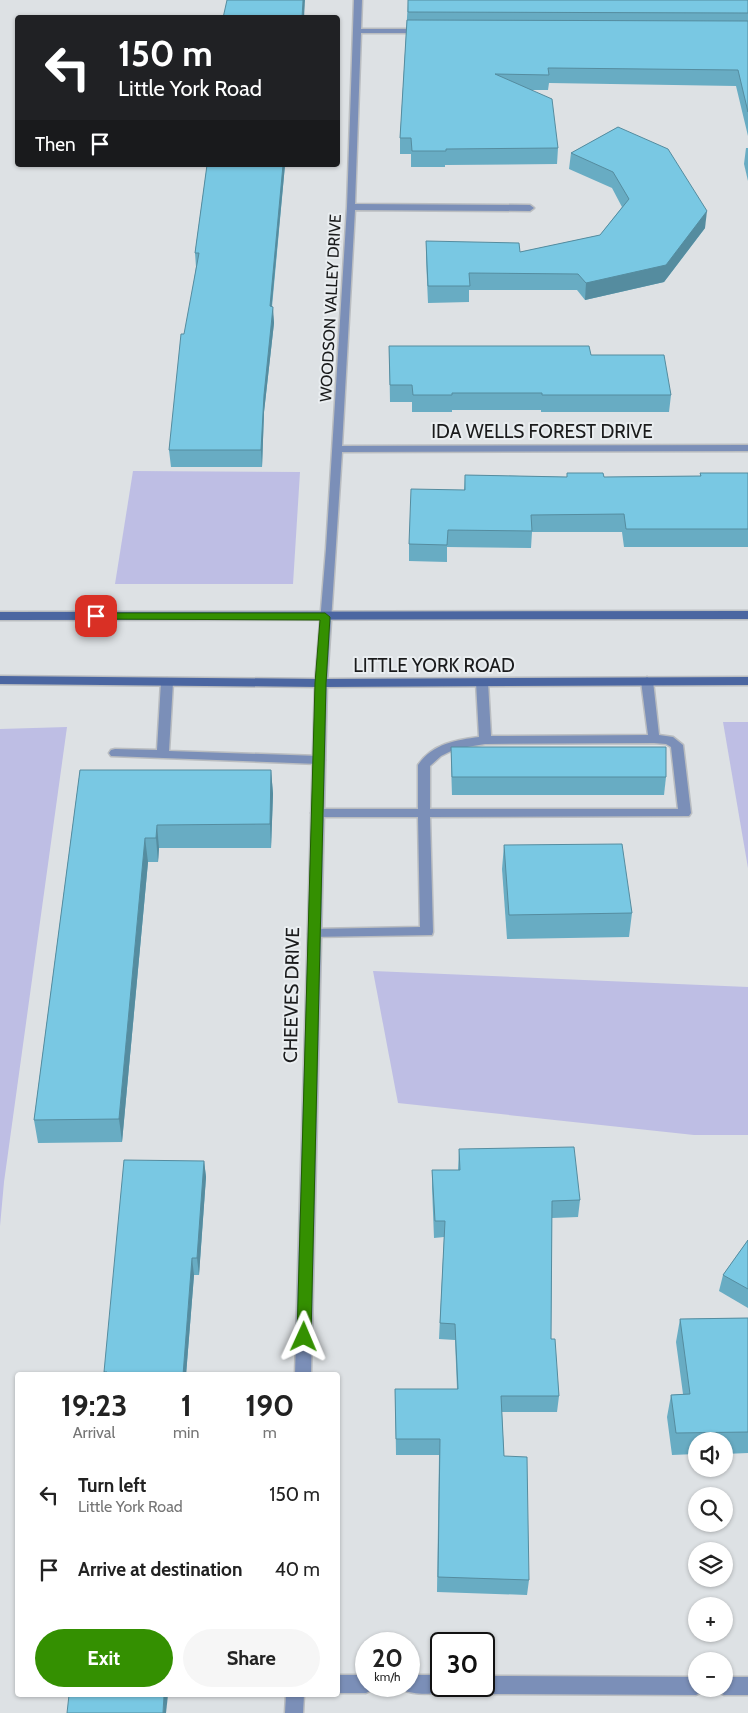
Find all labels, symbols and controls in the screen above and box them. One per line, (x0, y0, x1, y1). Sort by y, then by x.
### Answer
text: 150 m (118, 32, 213, 75)
icon: left (35, 35, 100, 100)
text: Little York Road (118, 75, 262, 102)
icon: arrive (86, 130, 114, 158)
text: Then (35, 133, 76, 156)
street label: WOODSON VALLEY DRIVE (316, 213, 345, 403)
street label: IDA WELLS FOREST DRIVE (431, 420, 653, 443)
pin (75, 595, 117, 637)
icon: arrive (82, 602, 110, 630)
street label: LITTLE YORK ROAD (353, 654, 515, 677)
street label: CHEEVES DRIVE (279, 927, 304, 1063)
position arrow (277, 1310, 329, 1362)
text: 19:23 (61, 1387, 127, 1424)
text: 1 (181, 1387, 192, 1424)
text: 190 (245, 1387, 294, 1424)
text: Arrival (73, 1423, 115, 1442)
text: min (173, 1423, 199, 1442)
text: m (263, 1423, 277, 1442)
map controls (688, 1432, 733, 1697)
button: sound (688, 1432, 733, 1477)
text: Turn left (78, 1474, 146, 1497)
icon: left (35, 1481, 63, 1509)
text: 150 m (269, 1483, 320, 1506)
button: search (688, 1487, 733, 1532)
text: Little York Road (78, 1497, 183, 1516)
button: layers (688, 1542, 733, 1587)
icon: arrive (35, 1556, 63, 1584)
text: Arrive at destination (78, 1558, 242, 1581)
text: 40 m (275, 1558, 320, 1581)
button: + (688, 1597, 733, 1642)
button: Exit (35, 1629, 173, 1687)
button: Share (183, 1629, 320, 1687)
speed limit sign: 30 (430, 1632, 495, 1697)
text: 20 (372, 1643, 403, 1673)
button: − (688, 1652, 733, 1697)
text: km/h (374, 1669, 401, 1684)

